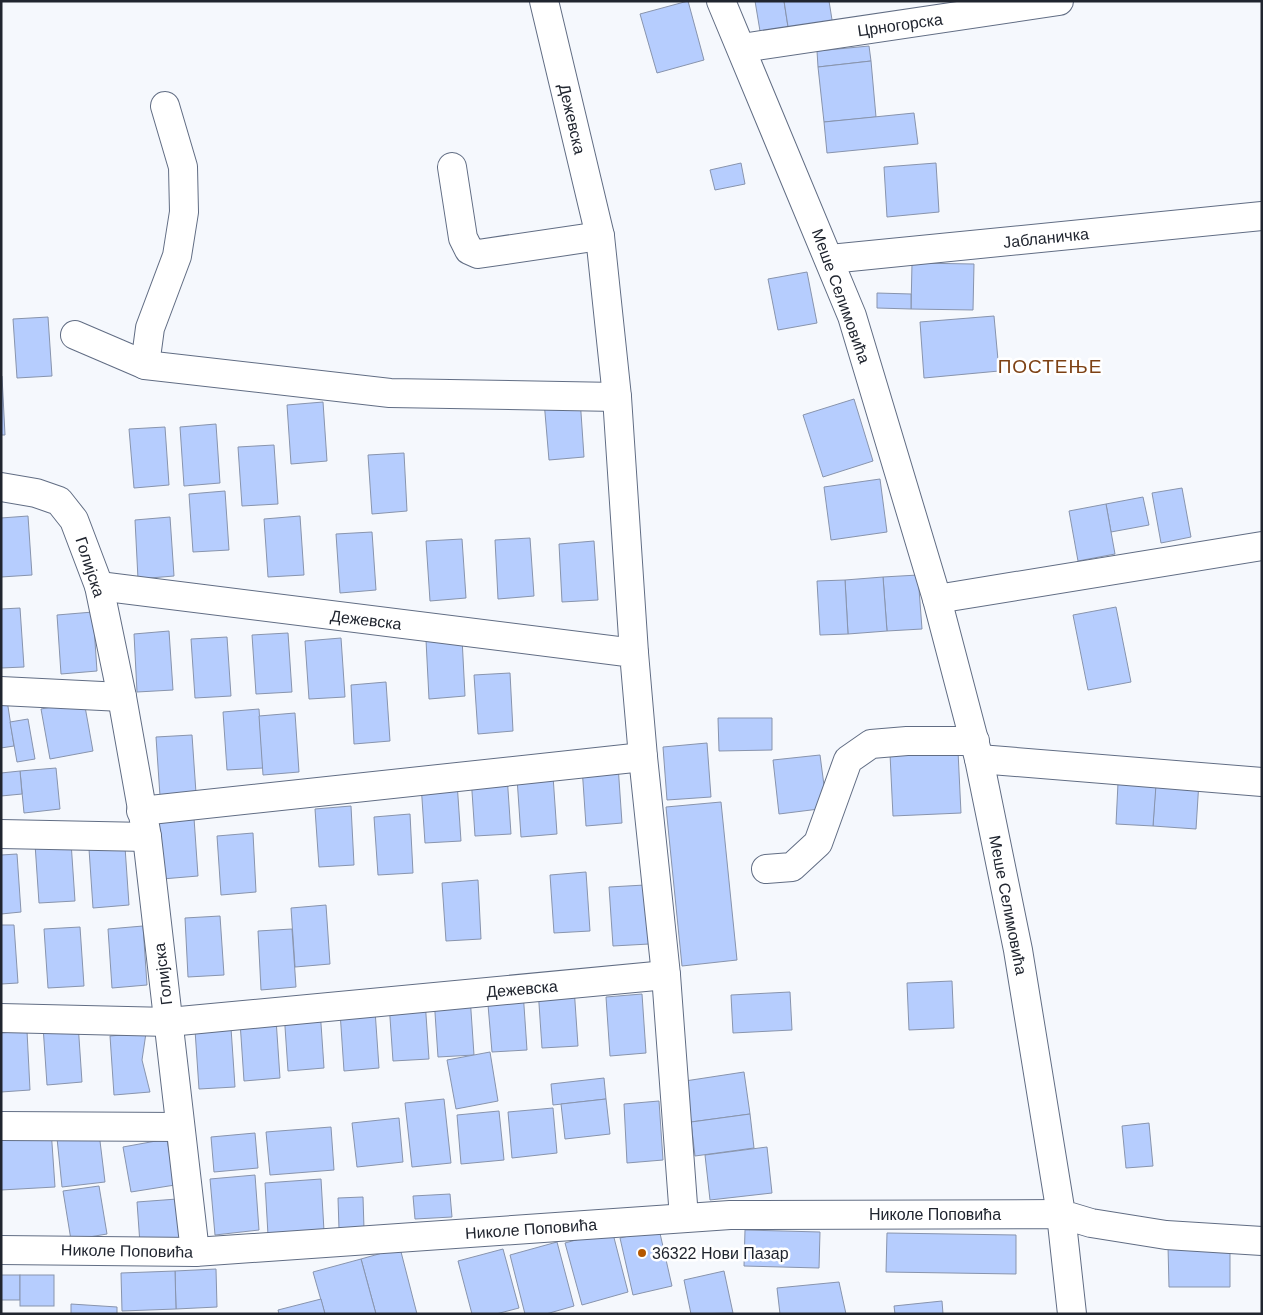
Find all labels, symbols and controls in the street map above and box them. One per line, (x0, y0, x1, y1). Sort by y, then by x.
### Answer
street label: Црногорска (856, 11, 944, 39)
street label: Дежевска (556, 82, 588, 156)
street label: Јабланичка (1002, 225, 1090, 251)
street label: Меше Селимовића (809, 226, 873, 366)
district label: ПОСТЕЊЕ (998, 356, 1102, 377)
street label: Голијска (72, 535, 108, 599)
street label: Дежевска (329, 607, 403, 633)
street label: Меше Селимовића (986, 834, 1030, 976)
street label: Голијска (151, 942, 175, 1006)
street label: Дежевска (486, 977, 559, 1001)
street label: Николе Поповића (869, 1206, 1001, 1223)
street label: Николе Поповића (465, 1216, 598, 1242)
street label: Николе Поповића (61, 1241, 193, 1261)
place label: 36322 Нови Пазар (652, 1245, 789, 1262)
marker: 36322 Нови Пазар (636, 1247, 648, 1259)

